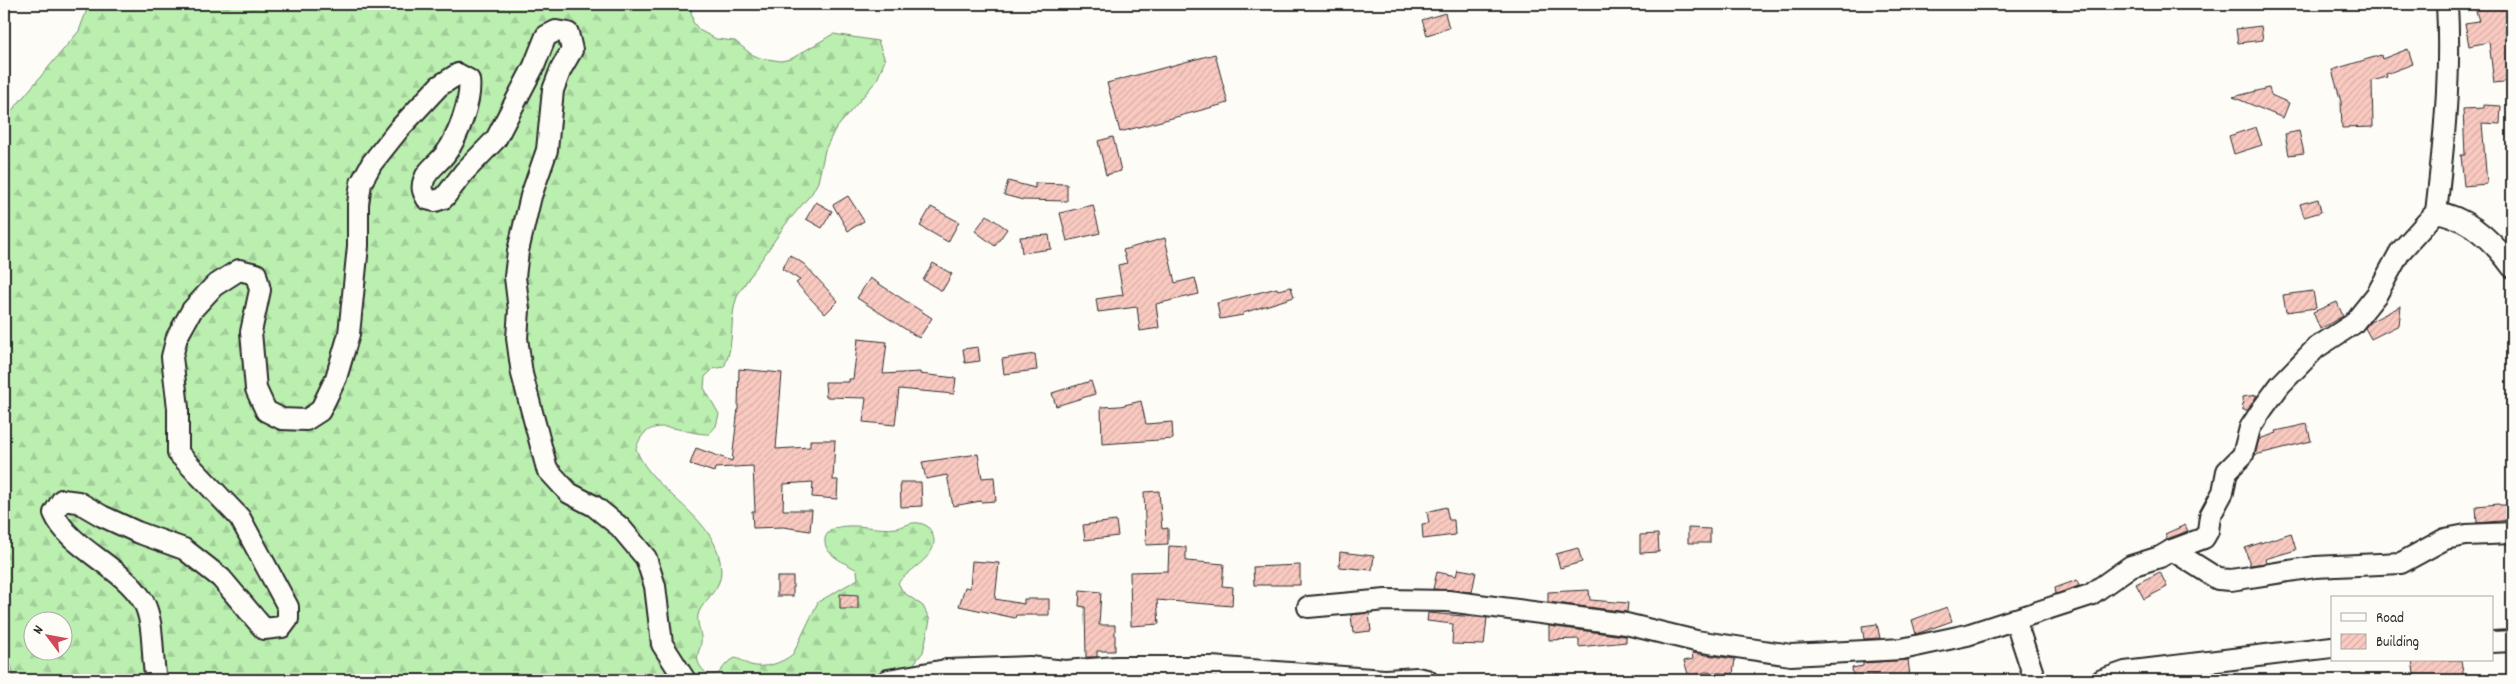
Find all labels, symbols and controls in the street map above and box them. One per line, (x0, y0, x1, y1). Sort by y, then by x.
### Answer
legend (2331, 596, 2494, 662)
text: Road (2376, 608, 2404, 630)
north arrow (22, 612, 72, 662)
text: N (28, 622, 49, 638)
text: Building (2376, 632, 2419, 654)

